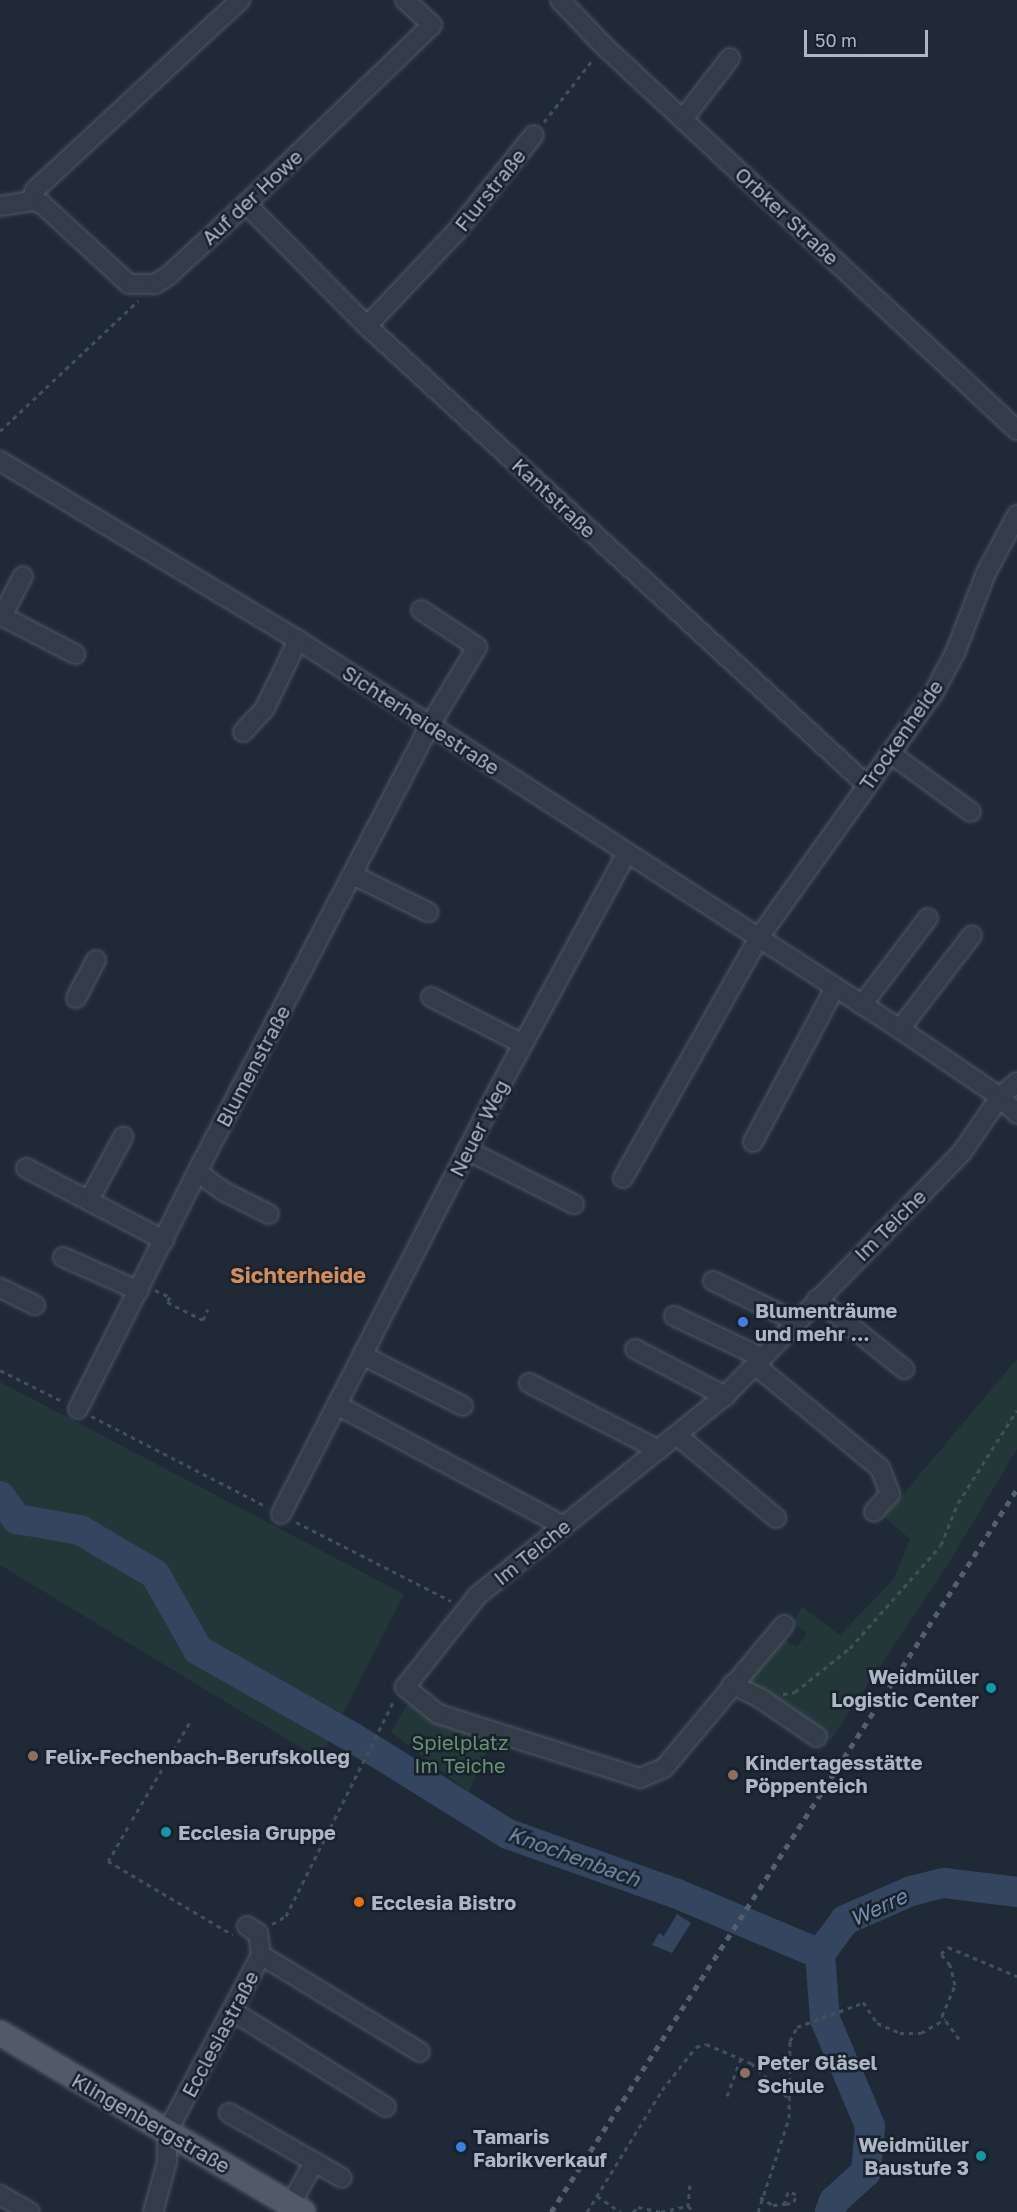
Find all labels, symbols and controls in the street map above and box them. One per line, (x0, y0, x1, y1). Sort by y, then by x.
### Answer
scale bar (807, 18, 932, 56)
text: 50 m (815, 29, 857, 51)
street label: Auf der Howe (197, 144, 307, 250)
street label: Flurstraße (450, 144, 530, 236)
street label: Orbker Straße (730, 162, 844, 270)
street label: Kantstraße (507, 453, 601, 543)
street label: Sichterheidestraße (338, 660, 504, 780)
street label: Trockenheide (854, 675, 948, 795)
street label: Blumenstraße (211, 1001, 295, 1131)
street label: Neuer Weg (444, 1076, 514, 1180)
street label: Im Teiche (849, 1184, 931, 1266)
district label: Sichterheide (230, 1262, 366, 1288)
place label: Blumenträume und mehr ... (755, 1298, 897, 1345)
marker: Blumenträume und mehr ... (736, 1315, 750, 1329)
street label: Im Teiche (489, 1514, 575, 1590)
place label: Weidmüller Logistic Center (831, 1664, 979, 1711)
marker: Weidmüller Logistic Center (984, 1681, 998, 1695)
park label: Spielplatz Im Teiche (412, 1731, 508, 1778)
place label: Felix-Fechenbach-Berufskolleg (45, 1744, 350, 1768)
marker: Felix-Fechenbach-Berufskolleg (26, 1749, 40, 1763)
place label: Kindertagesstätte Pöppenteich (745, 1751, 923, 1798)
marker: Kindertagesstätte Pöppenteich (726, 1768, 740, 1782)
place label: Ecclesia Gruppe (178, 1820, 336, 1844)
water label: Knochenbach (505, 1820, 643, 1892)
marker: Ecclesia Gruppe (159, 1825, 173, 1839)
water label: Werre (846, 1883, 910, 1931)
place label: Ecclesia Bistro (371, 1890, 516, 1914)
marker: Ecclesia Bistro (352, 1895, 366, 1909)
street label: Ecclesiastraße (177, 1967, 263, 2101)
place label: Peter Gläsel Schule (757, 2050, 877, 2097)
marker: Peter Gläsel Schule (738, 2066, 752, 2080)
street label: Klingenbergstraße (68, 2068, 234, 2178)
place label: Tamaris Fabrikverkauf (473, 2124, 607, 2171)
place label: Weidmüller Baustufe 3 (858, 2132, 969, 2179)
marker: Tamaris Fabrikverkauf (454, 2140, 468, 2154)
marker: Weidmüller Baustufe 3 (974, 2149, 988, 2163)

